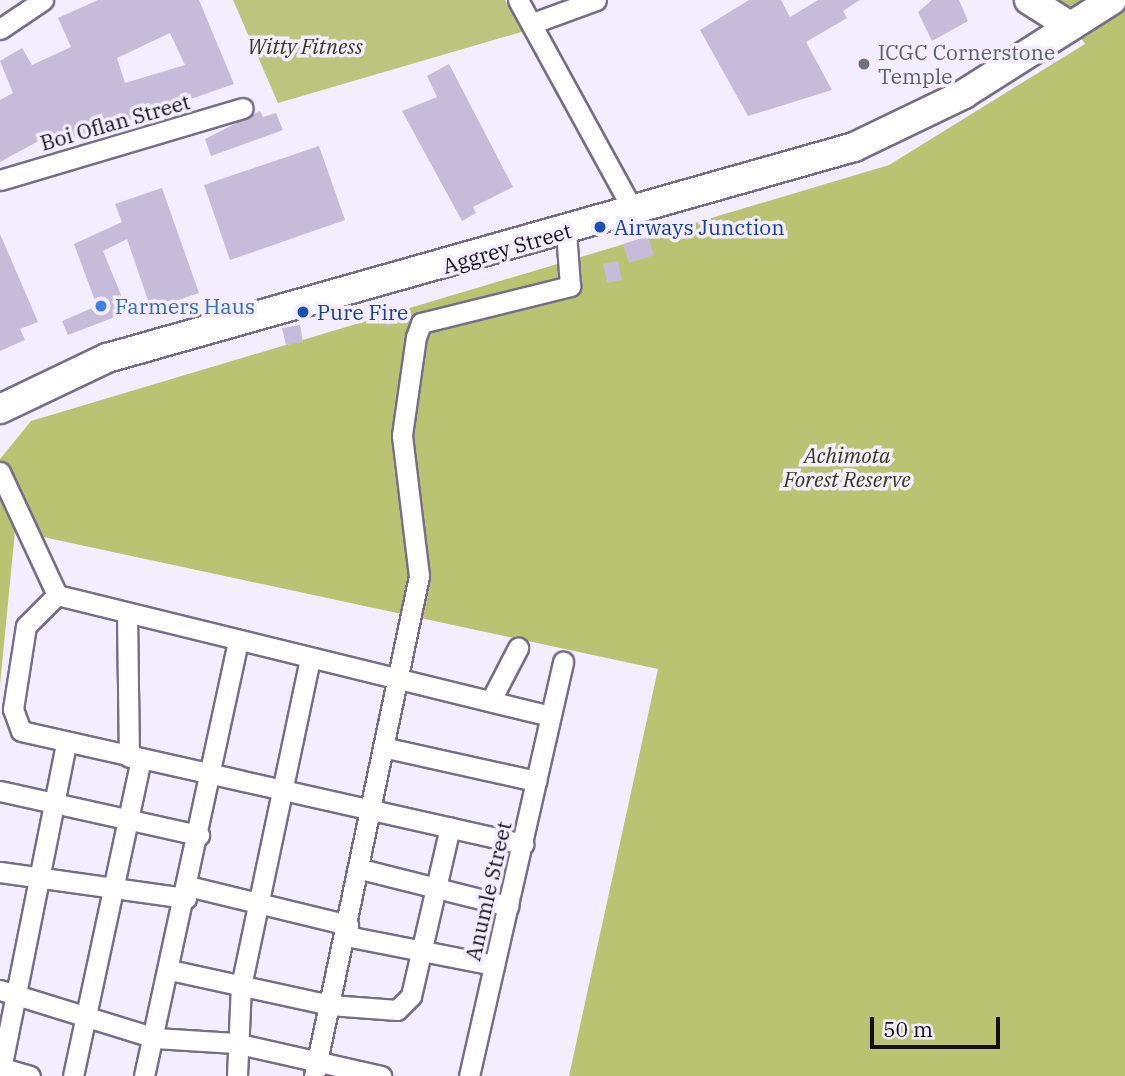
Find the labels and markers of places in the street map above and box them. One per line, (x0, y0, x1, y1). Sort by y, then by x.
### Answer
place label: ICGC Cornerstone Temple (878, 39, 1055, 89)
marker: ICGC Cornerstone Temple (856, 56, 872, 72)
place label: Airways Junction (614, 214, 785, 240)
marker: Airways Junction (592, 219, 608, 235)
place label: Farmers Haus (115, 293, 255, 319)
marker: Farmers Haus (93, 298, 109, 314)
place label: Pure Fire (317, 299, 408, 325)
marker: Pure Fire (295, 304, 311, 320)

